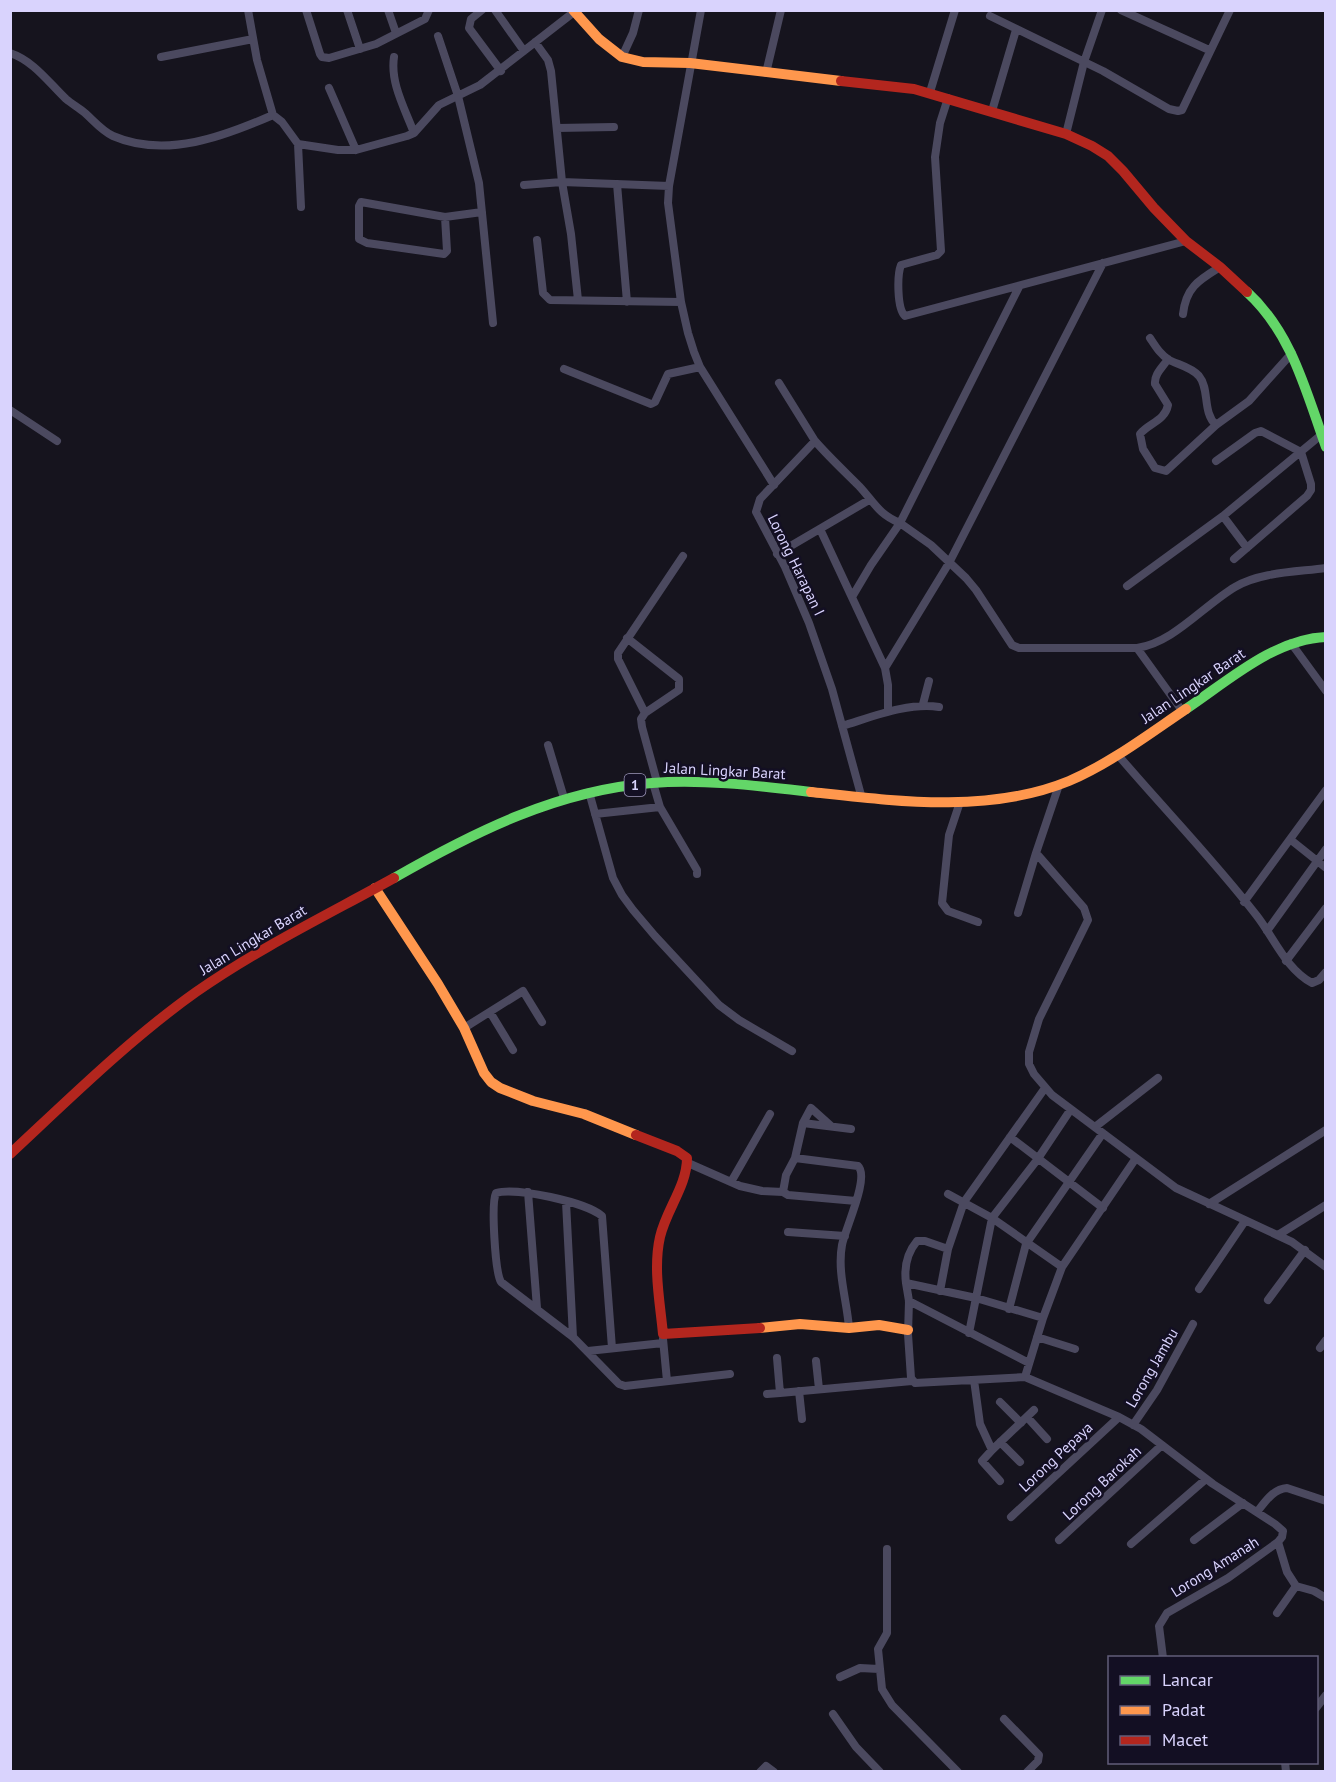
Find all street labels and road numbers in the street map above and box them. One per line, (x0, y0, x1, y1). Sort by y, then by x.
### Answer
street label: Lorong Harapan I (764, 511, 829, 619)
street label: Jalan Lingkar Barat (1136, 644, 1248, 728)
street label: Jalan Lingkar Barat (663, 758, 786, 783)
road number: 1 (624, 774, 646, 796)
street label: Jalan Lingkar Barat (195, 900, 310, 980)
street label: Lorong Jambu (1121, 1325, 1182, 1411)
street label: Lorong Pepaya (1015, 1418, 1096, 1496)
street label: Lorong Barokah (1058, 1441, 1145, 1524)
street label: Lorong Amanah (1167, 1532, 1262, 1601)

